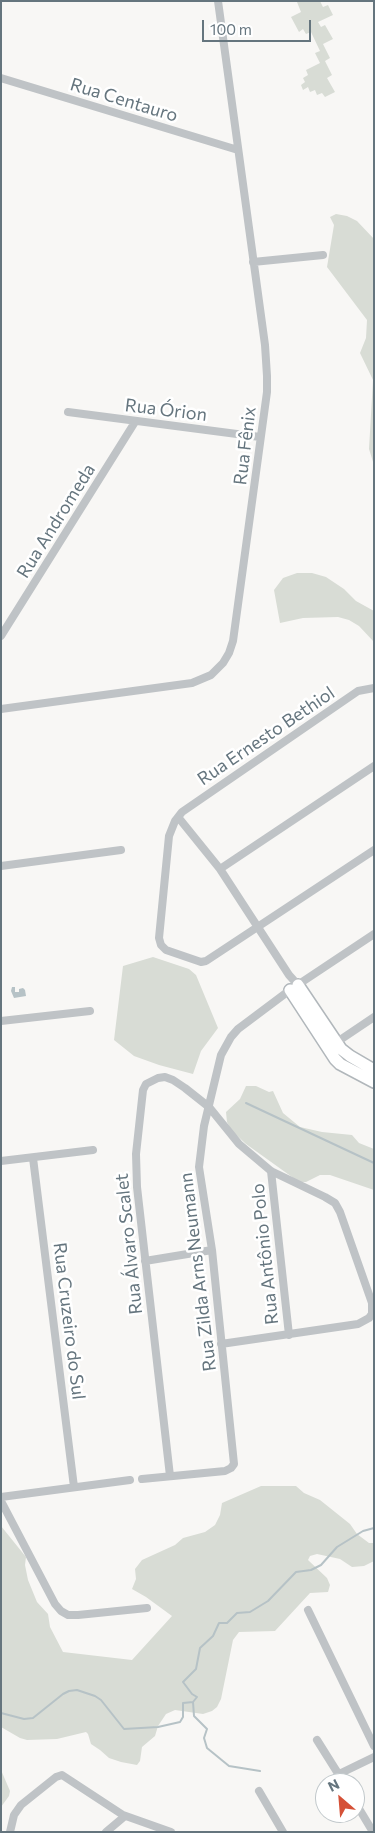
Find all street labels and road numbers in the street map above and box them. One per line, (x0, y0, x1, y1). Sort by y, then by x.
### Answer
street label: Rua Centauro (68, 73, 180, 127)
street label: Rua Órion (124, 394, 208, 426)
street label: Rua Fênix (229, 406, 261, 486)
street label: Rua Andromeda (12, 460, 100, 582)
street label: Rua Ernesto Bethiol (193, 682, 339, 790)
street label: Rua Álvaro Scalet (111, 1172, 147, 1316)
street label: Rua Zilda Arns Neumann (175, 1172, 221, 1372)
street label: Rua Antônio Polo (247, 1182, 283, 1326)
street label: Rua Cruzeiro do Sul (49, 1241, 89, 1401)

